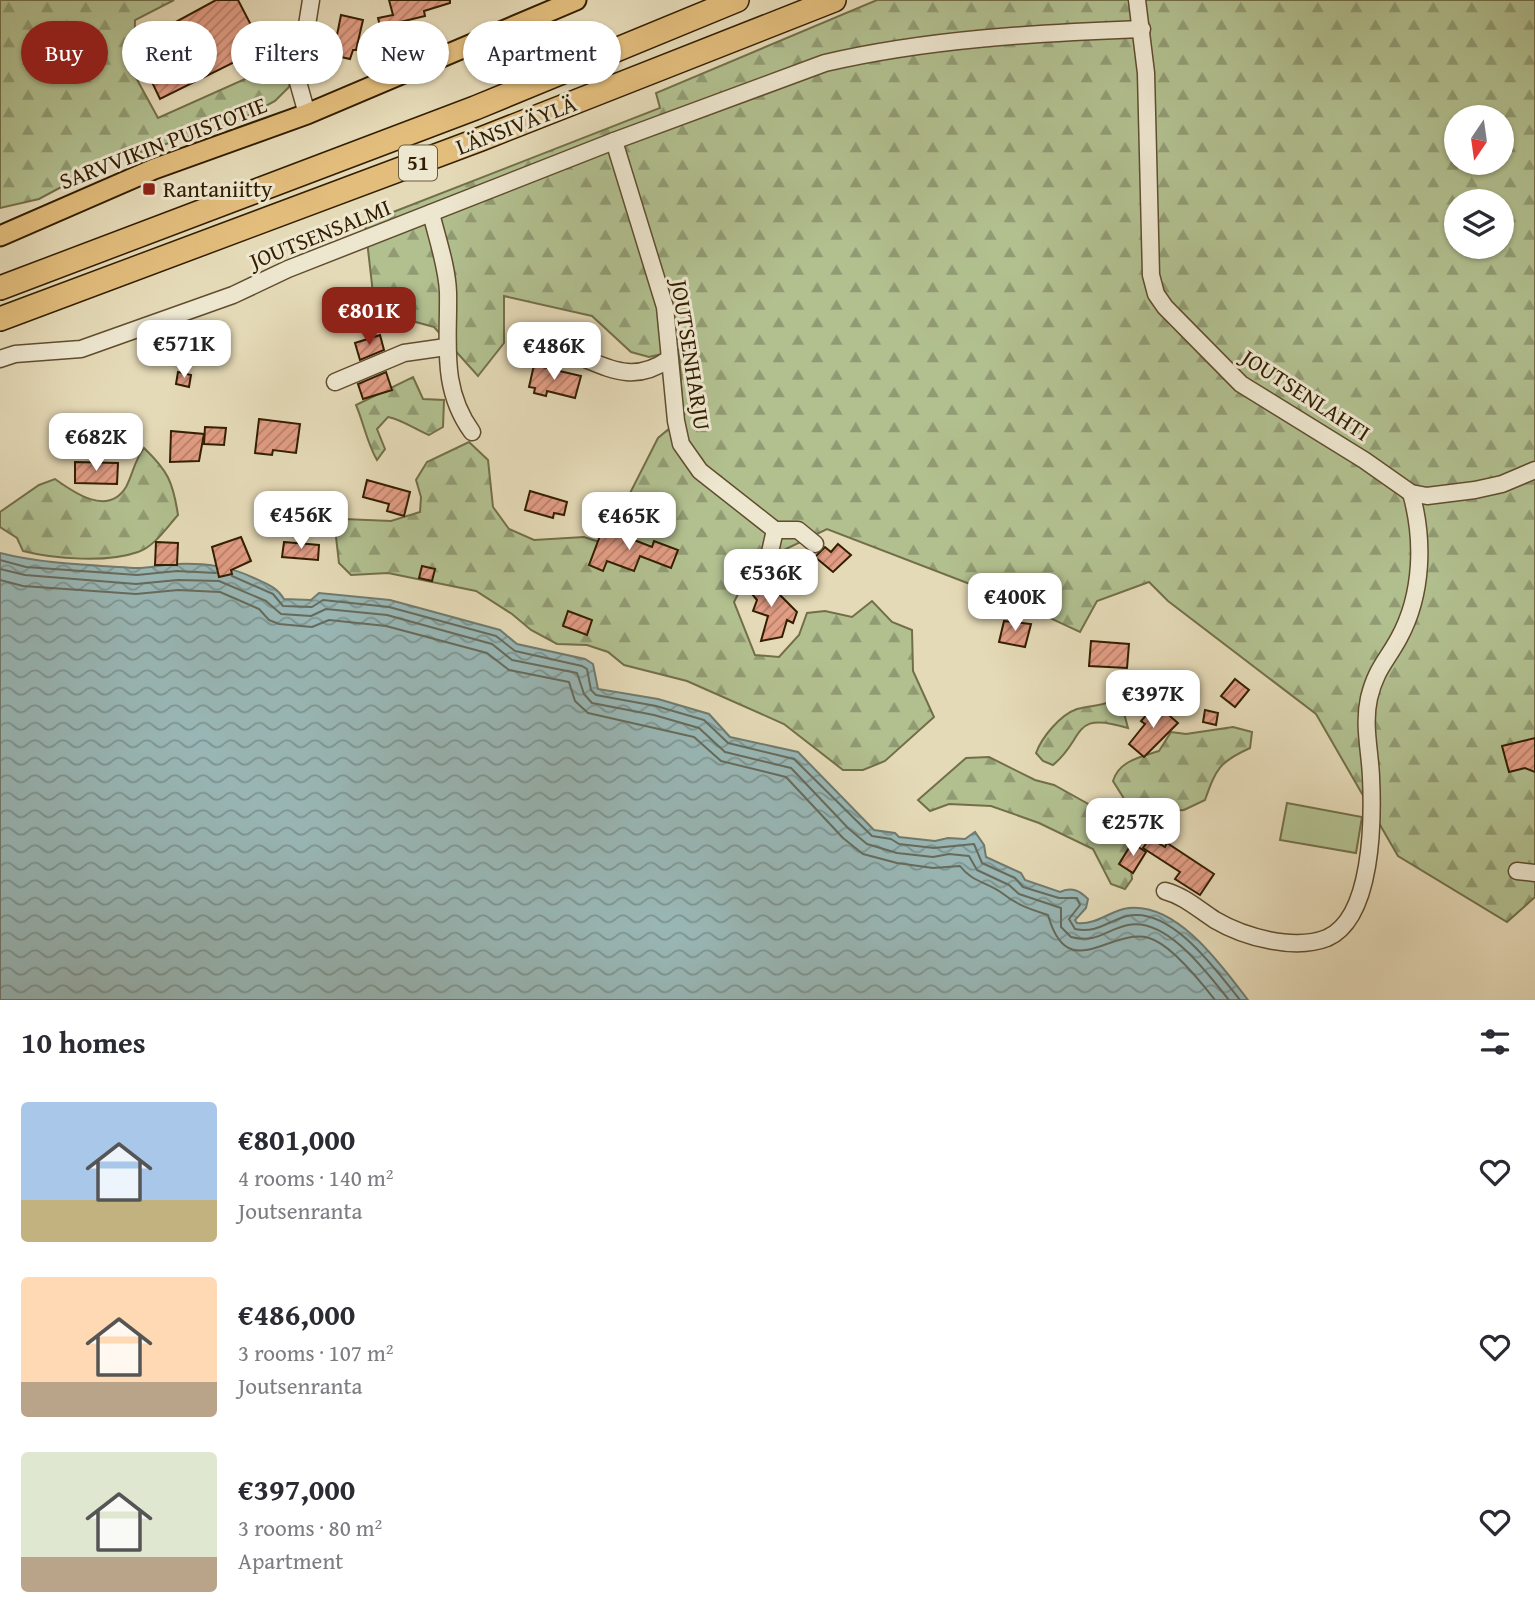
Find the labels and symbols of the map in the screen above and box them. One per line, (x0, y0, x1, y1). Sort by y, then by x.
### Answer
street label: LÄNSIVÄYLÄ (451, 86, 581, 163)
street label: SARVVIKIN PUISTOTIE (54, 88, 271, 197)
north arrow (1444, 105, 1514, 175)
road number: 51 (399, 146, 437, 180)
place label: Rantaniitty (163, 172, 273, 205)
marker: Rantaniitty (141, 181, 157, 197)
street label: JOUTSENSALMI (242, 190, 395, 278)
street label: JOUTSENHARJU (663, 274, 720, 433)
pin: €801K (320, 288, 418, 347)
pin: €571K (135, 320, 233, 380)
pin: €486K (505, 322, 603, 382)
street label: JOUTSENLAHTI (1233, 339, 1377, 449)
pin: €682K (47, 414, 145, 473)
pin: €456K (252, 491, 350, 551)
pin: €465K (580, 492, 678, 552)
pin: €536K (722, 550, 820, 609)
pin: €400K (966, 574, 1064, 633)
pin: €397K (1104, 670, 1202, 730)
pin: €257K (1084, 798, 1182, 858)

